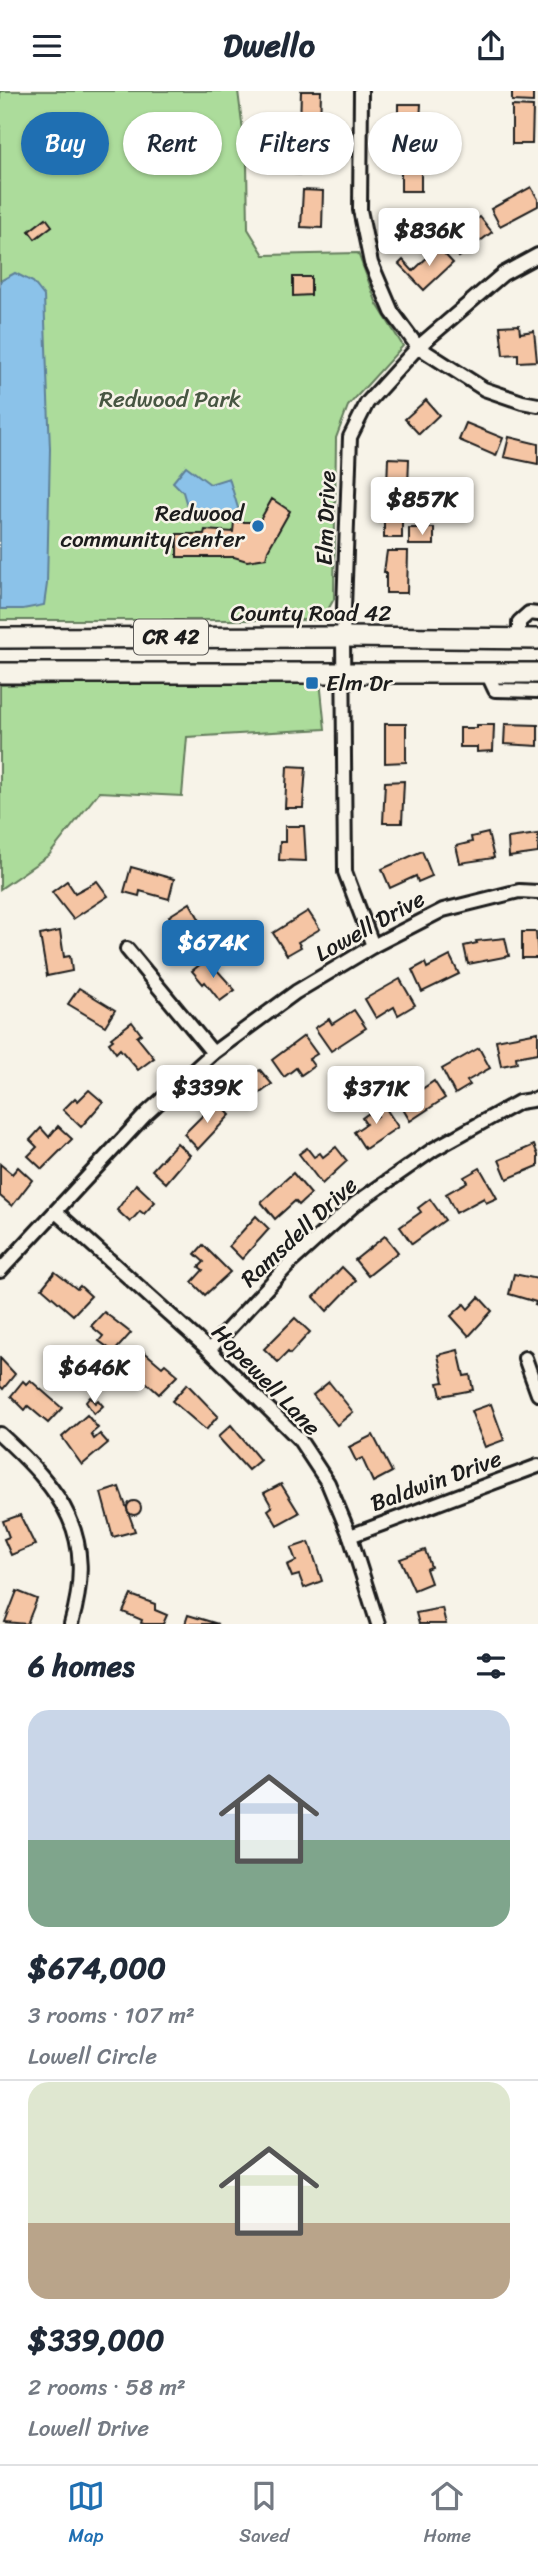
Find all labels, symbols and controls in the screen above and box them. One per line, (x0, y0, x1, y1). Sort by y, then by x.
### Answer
text: Dwello (223, 17, 315, 74)
icon: menu (28, 27, 66, 65)
icon: share (472, 27, 510, 65)
chip: Buy (21, 112, 109, 175)
chip: Rent (123, 112, 222, 175)
chip: Filters (236, 112, 354, 175)
chip: New (368, 112, 462, 175)
pin: $836K (380, 209, 478, 268)
text: $836K (394, 210, 464, 251)
park label: Redwood Park (99, 379, 241, 420)
street label: Elm Drive (304, 470, 348, 566)
pin: $857K (373, 477, 471, 537)
text: $857K (387, 479, 457, 520)
place label: Redwood community center (60, 493, 246, 560)
marker: Redwood community center (250, 518, 266, 534)
street label: County Road 42 (230, 593, 392, 634)
road number: CR 42 (134, 619, 208, 655)
place label: Elm Dr (326, 663, 394, 704)
marker: Elm Dr (304, 675, 320, 691)
street label: Lowell Drive (307, 879, 433, 973)
pin: $674K (164, 921, 262, 980)
text: $674K (178, 922, 248, 963)
pin: $339K (158, 1065, 256, 1125)
text: $339K (173, 1067, 241, 1108)
pin: $371K (327, 1067, 425, 1126)
text: $371K (343, 1068, 409, 1109)
street label: Ramsdell Drive (231, 1166, 368, 1298)
street label: Hopewell Lane (201, 1314, 331, 1446)
pin: $646K (45, 1345, 143, 1405)
text: $646K (59, 1347, 129, 1388)
street label: Baldwin Drive (364, 1438, 508, 1524)
text: 6 homes (28, 1639, 135, 1693)
icon: filters (472, 1647, 510, 1685)
icon: home (206, 1756, 332, 1882)
text: $674,000 (28, 1941, 166, 1995)
text: 3 rooms · 107 m² (28, 1995, 195, 2036)
text: Lowell Circle (28, 2036, 157, 2077)
icon: home (206, 2128, 332, 2254)
text: $339,000 (28, 2313, 165, 2367)
text: 2 rooms · 58 m² (28, 2367, 186, 2408)
text: Lowell Drive (28, 2408, 149, 2449)
tab: Map (67, 2477, 105, 2552)
tab: Saved (239, 2477, 289, 2552)
tab: Home (423, 2477, 471, 2552)

